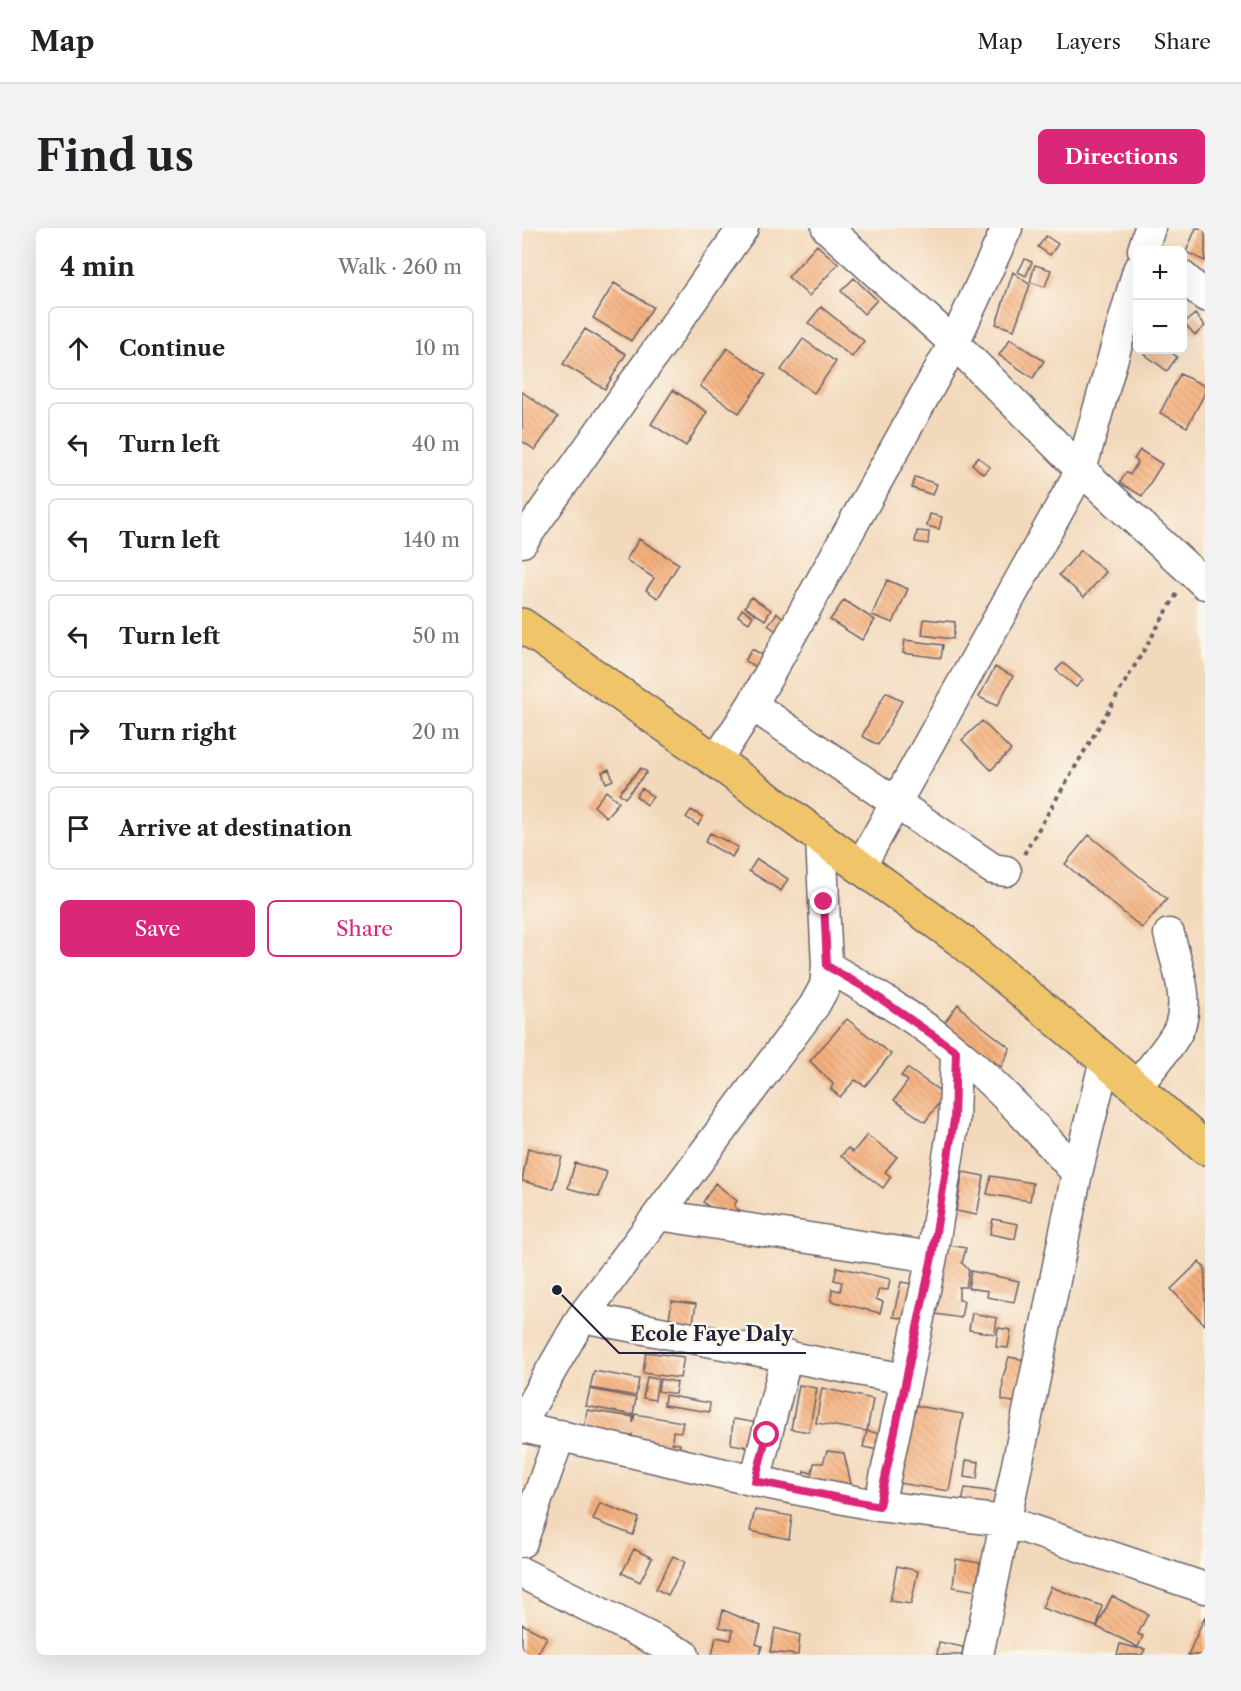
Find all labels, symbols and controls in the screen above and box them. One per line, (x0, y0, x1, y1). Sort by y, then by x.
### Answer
text: Map (30, 24, 94, 58)
text: Map (978, 29, 1023, 54)
text: Layers (1056, 29, 1121, 54)
text: Share (1154, 29, 1211, 54)
button: Directions (1038, 129, 1205, 184)
text: Find us (36, 130, 194, 182)
map controls (1133, 246, 1187, 354)
button: + (1133, 246, 1187, 300)
text: 4 min (60, 251, 135, 283)
text: Walk · 260 m (338, 255, 462, 279)
button: − (1133, 300, 1187, 354)
icon: ahead (62, 332, 95, 365)
text: Continue (119, 335, 225, 362)
text: 10 m (415, 336, 460, 360)
icon: left (62, 428, 95, 461)
text: Turn left (119, 431, 220, 458)
text: 40 m (412, 432, 460, 456)
icon: left (62, 524, 95, 557)
text: Turn left (119, 527, 220, 554)
text: 140 m (403, 528, 460, 552)
icon: left (62, 620, 95, 653)
text: Turn left (119, 623, 220, 650)
text: 50 m (413, 624, 460, 648)
icon: right (62, 716, 95, 749)
text: Turn right (119, 719, 237, 746)
text: 20 m (412, 720, 460, 744)
icon: arrive (62, 812, 95, 845)
text: Arrive at destination (119, 815, 352, 842)
route end (810, 888, 836, 914)
button: Save (60, 900, 255, 957)
button: Share (267, 900, 462, 957)
callout: Ecole Faye Daly (619, 1315, 806, 1353)
text: Ecole Faye Daly (631, 1322, 794, 1346)
route start (753, 1421, 779, 1447)

